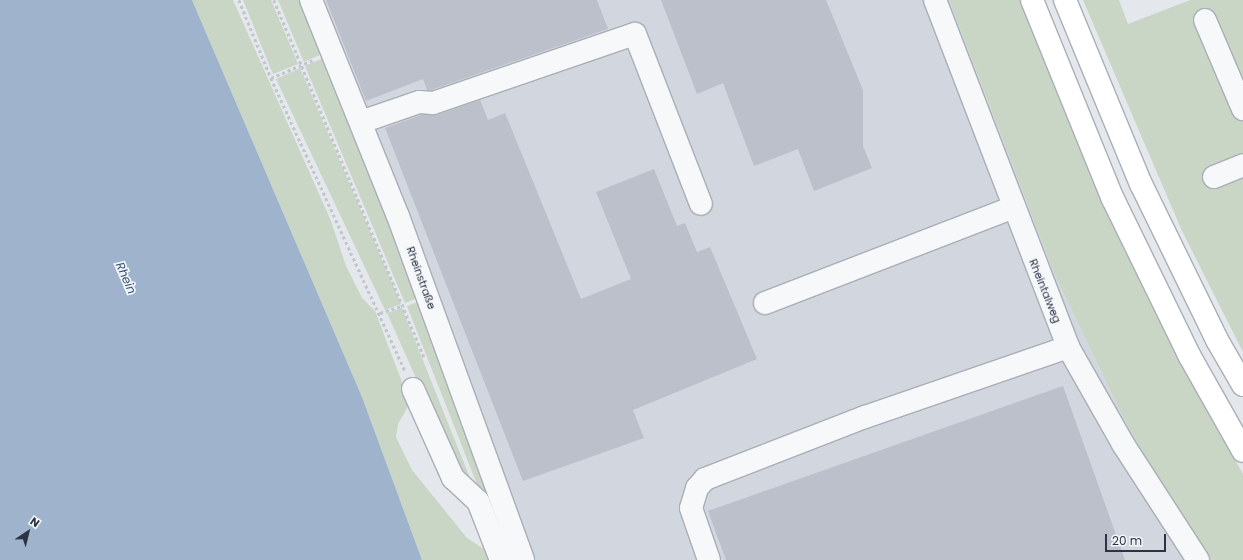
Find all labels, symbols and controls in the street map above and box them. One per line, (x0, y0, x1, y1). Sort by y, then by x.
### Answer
street label: Rheinstraße (404, 245, 438, 311)
street label: Rheintalweg (1026, 257, 1064, 325)
water label: Rhein (113, 260, 139, 296)
north arrow (8, 512, 48, 552)
text: N (27, 513, 43, 531)
scale bar (1107, 526, 1168, 552)
text: 20 m (1112, 532, 1142, 549)

